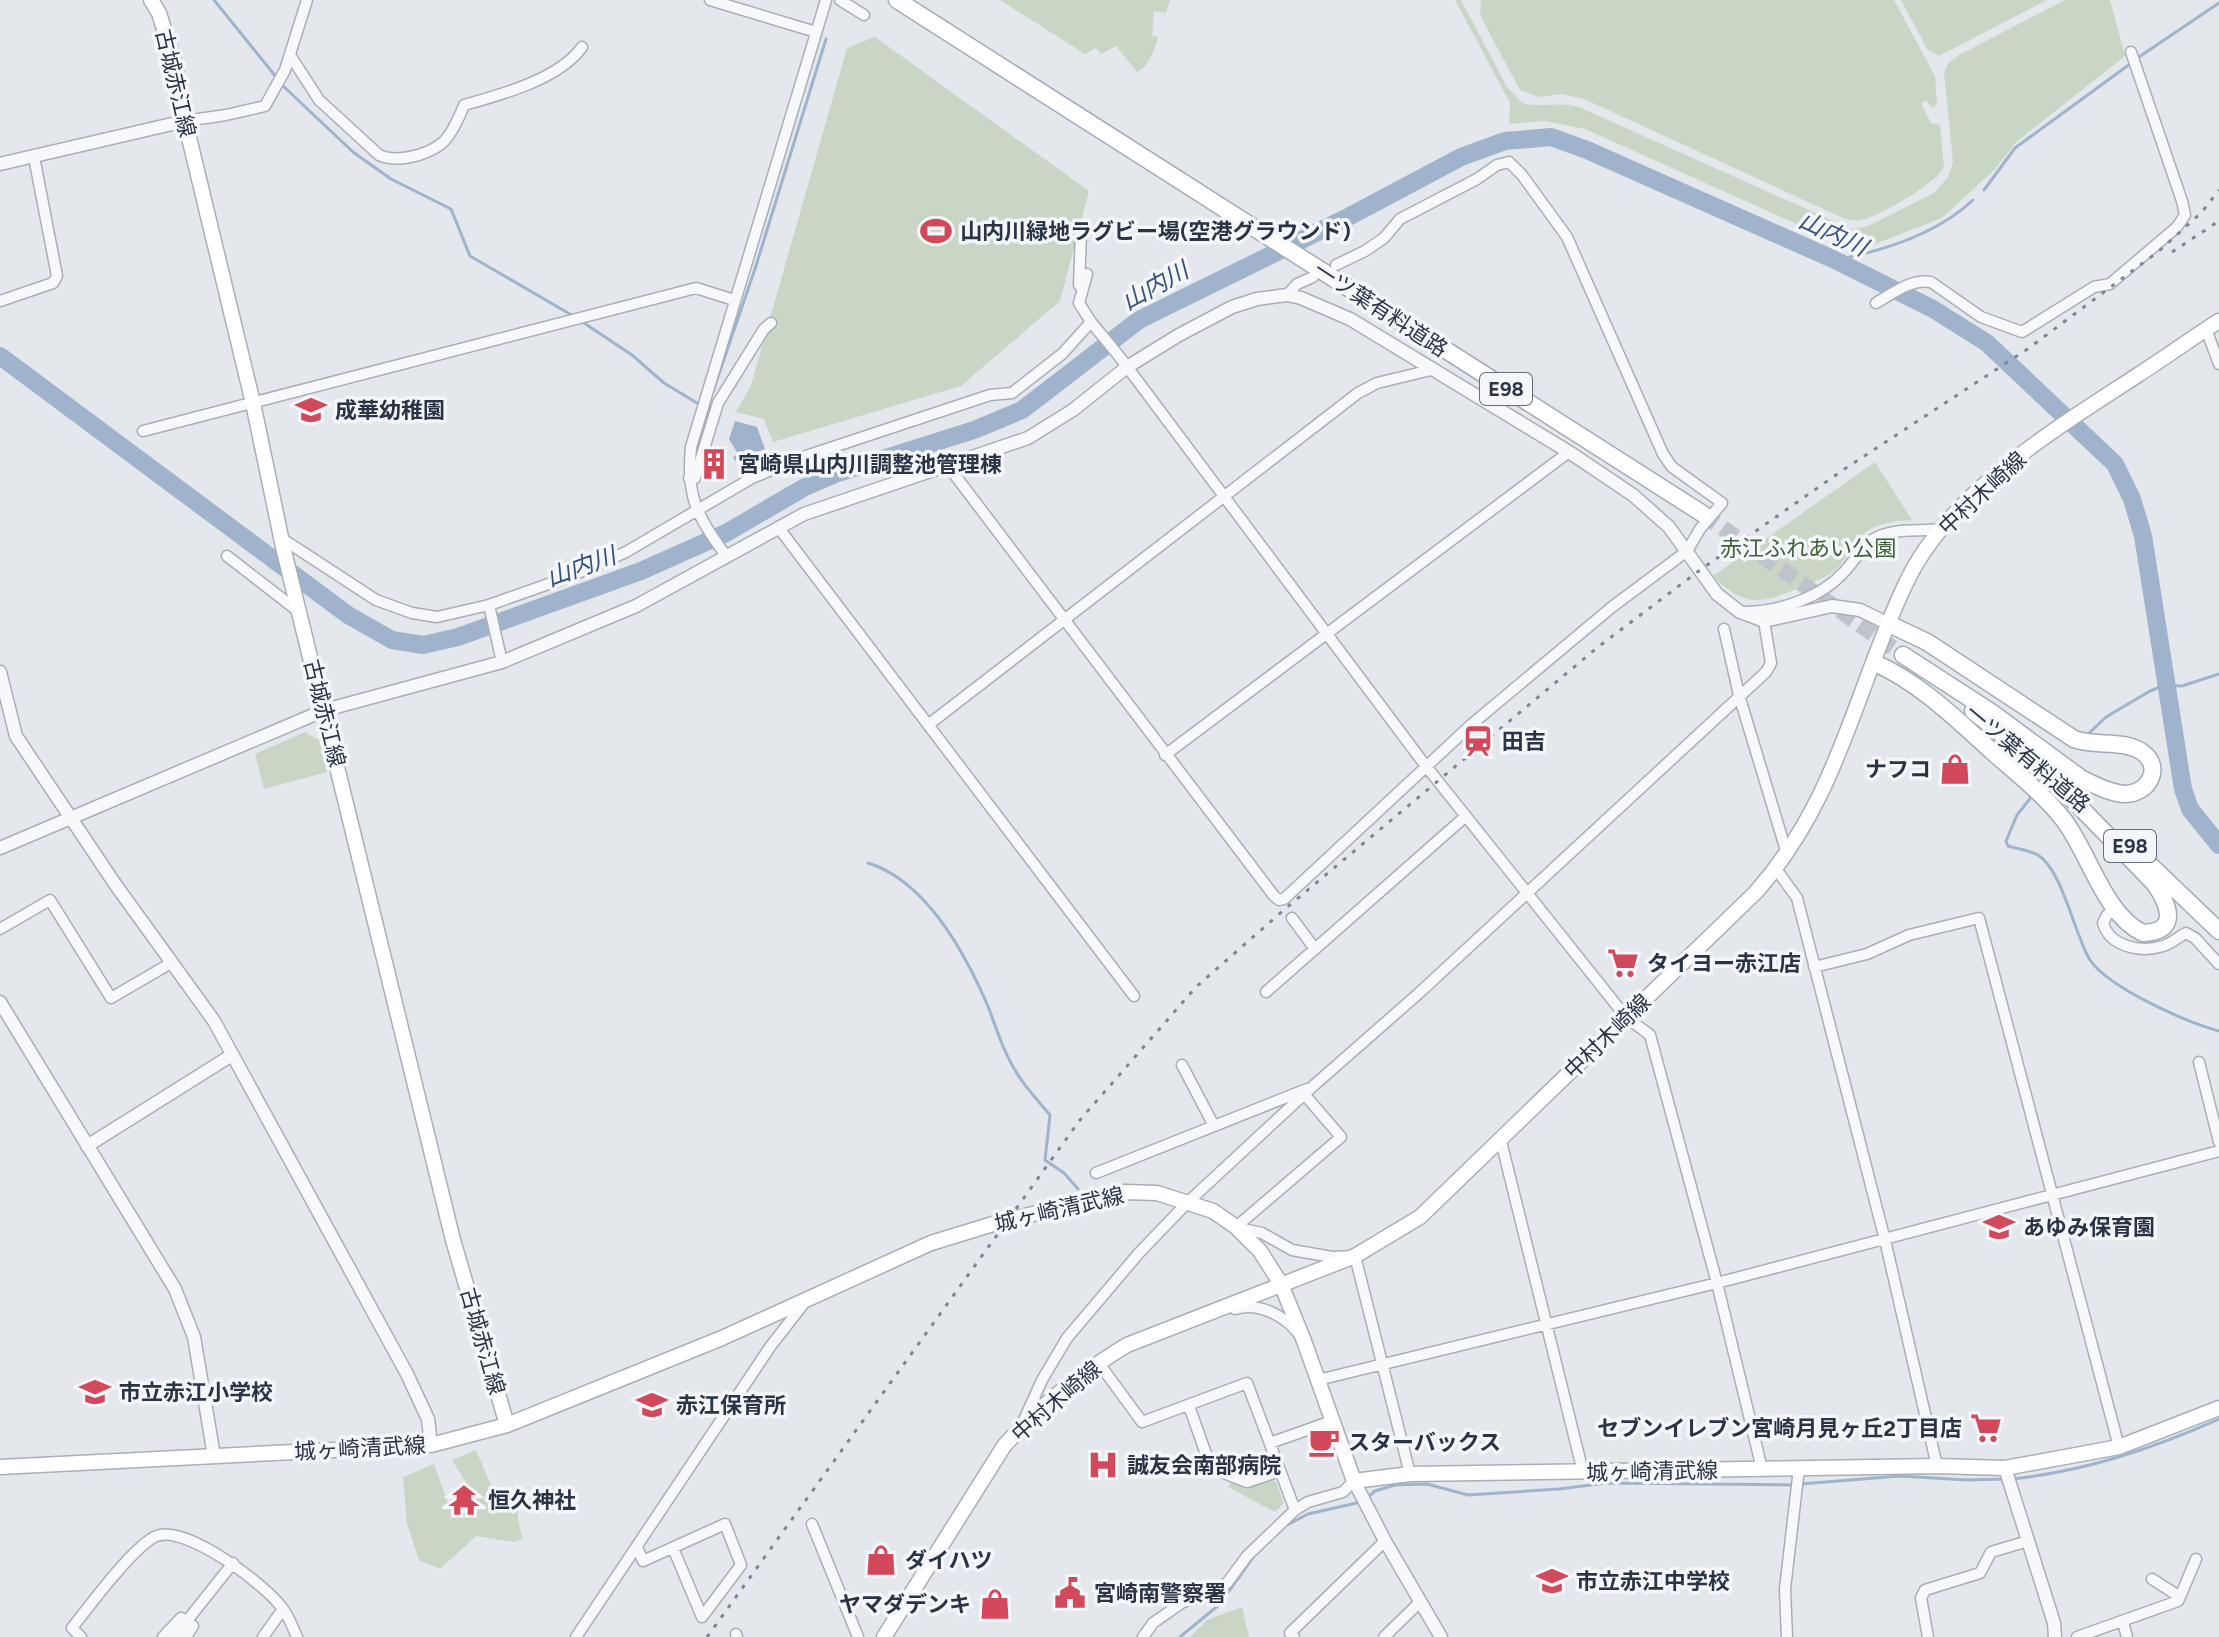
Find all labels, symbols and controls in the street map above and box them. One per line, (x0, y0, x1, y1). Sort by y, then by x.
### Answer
street label: 古城赤江線 (150, 26, 201, 140)
water label: 山内川 (1794, 205, 1875, 263)
sports icon: 山内川緑地ラグビー場(空港グラウンド) (919, 214, 953, 248)
place label: 山内川緑地ラグビー場(空港グラウンド) (960, 218, 1351, 245)
water label: 山内川 (1116, 254, 1196, 316)
street label: 一ツ葉有料道路 (1309, 256, 1453, 363)
road number: E98 (1480, 373, 1532, 405)
school or university icon: 成華幼稚園 (294, 393, 328, 427)
place label: 成華幼稚園 (335, 397, 445, 424)
street label: 中村木崎線 (1933, 446, 2032, 541)
building icon: 宮崎県山内川調整池管理棟 (697, 447, 731, 481)
place label: 宮崎県山内川調整池管理棟 (738, 451, 1002, 478)
park label: 赤江ふれあい公園 (1720, 535, 1896, 562)
water label: 山内川 (542, 540, 622, 592)
street label: 古城赤江線 (298, 656, 351, 770)
street label: 一ツ葉有料道路 (1960, 699, 2095, 818)
station icon: 田吉 (1461, 724, 1495, 758)
place label: 田吉 (1502, 728, 1546, 755)
shop icon: ナフコ (1938, 752, 1972, 786)
place label: ナフコ (1865, 756, 1931, 783)
road number: E98 (2104, 830, 2156, 862)
supermarket icon: タイヨー赤江店 (1606, 946, 1640, 980)
place label: タイヨー赤江店 (1647, 950, 1801, 977)
street label: 中村木崎線 (1558, 988, 1656, 1084)
street label: 城ヶ崎清武線 (992, 1181, 1126, 1237)
school or university icon: あゆみ保育園 (1982, 1210, 2016, 1244)
place label: あゆみ保育園 (2023, 1214, 2155, 1241)
street label: 古城赤江線 (454, 1285, 511, 1398)
street label: 中村木崎線 (1006, 1355, 1107, 1448)
school or university icon: 市立赤江小学校 (78, 1375, 112, 1409)
place label: 市立赤江小学校 (119, 1379, 273, 1406)
school or university icon: 赤江保育所 (635, 1388, 669, 1422)
place label: 赤江保育所 (676, 1392, 786, 1419)
supermarket icon: セブンイレブン宮崎月見ヶ丘2丁目店 (1969, 1411, 2003, 1445)
place label: セブンイレブン宮崎月見ヶ丘2丁目店 (1597, 1415, 1962, 1442)
cafe icon: スターバックス (1307, 1425, 1341, 1459)
place label: スターバックス (1348, 1429, 1501, 1456)
street label: 城ヶ崎清武線 (293, 1432, 427, 1465)
hospital icon: 誠友会南部病院 (1086, 1448, 1120, 1482)
place label: 誠友会南部病院 (1127, 1452, 1281, 1479)
street label: 城ヶ崎清武線 (1586, 1457, 1718, 1486)
temple icon: 恒久神社 (447, 1483, 481, 1517)
place label: 恒久神社 (488, 1487, 576, 1514)
shop icon: ダイハツ (864, 1543, 898, 1577)
place label: ダイハツ (905, 1547, 993, 1574)
school or university icon: 市立赤江中学校 (1535, 1564, 1569, 1598)
place label: 市立赤江中学校 (1576, 1568, 1730, 1595)
public building icon: 宮崎南警察署 (1053, 1576, 1087, 1610)
place label: 宮崎南警察署 (1094, 1580, 1226, 1607)
shop icon: ヤマダデンキ (978, 1587, 1012, 1621)
place label: ヤマダデンキ (839, 1591, 971, 1618)

